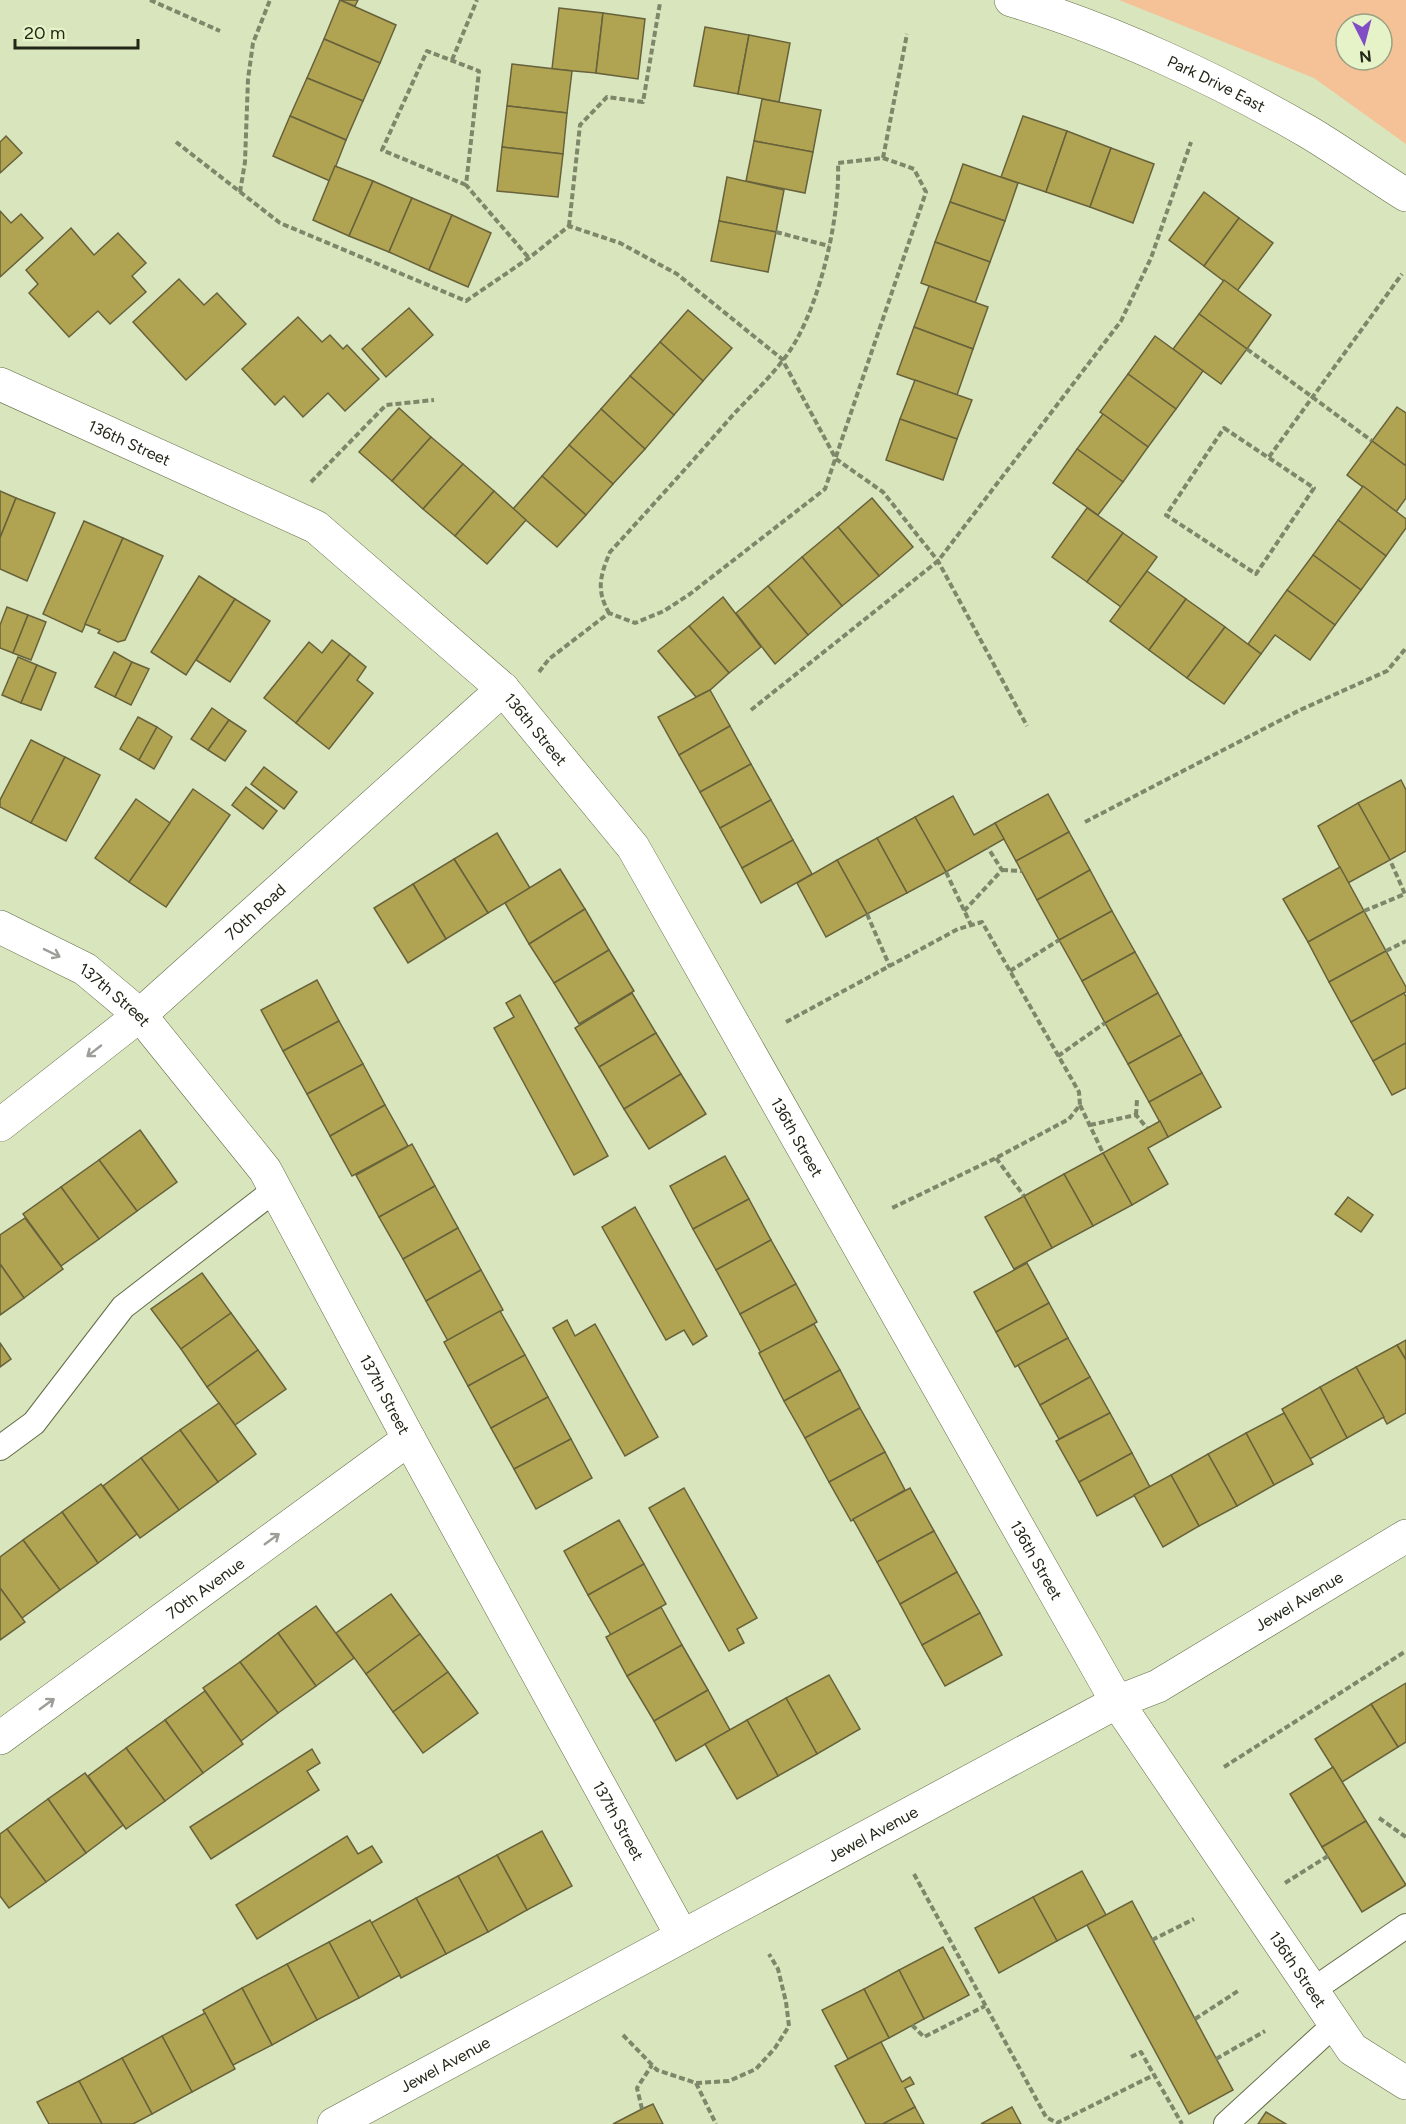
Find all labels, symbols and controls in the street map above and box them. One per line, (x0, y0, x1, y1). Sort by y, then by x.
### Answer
scale bar (15, 12, 138, 50)
north arrow (1334, 12, 1394, 72)
text: 20 m (24, 22, 65, 44)
text: N (1358, 46, 1373, 67)
street label: Park Drive East (1165, 51, 1269, 116)
street label: 136th Street (85, 416, 173, 469)
street label: 136th Street (501, 689, 571, 769)
street label: 70th Road (221, 879, 289, 943)
one-way arrow (43, 947, 61, 959)
street label: 137th Street (77, 958, 155, 1030)
one-way arrow (86, 1045, 102, 1058)
street label: 136th Street (767, 1094, 827, 1180)
street label: 137th Street (356, 1351, 414, 1437)
street label: 136th Street (1007, 1517, 1067, 1603)
one-way arrow (264, 1533, 280, 1545)
street label: 70th Avenue (162, 1553, 248, 1623)
street label: Jewel Avenue (1251, 1567, 1346, 1635)
one-way arrow (39, 1698, 55, 1710)
street label: 137th Street (589, 1777, 648, 1864)
street label: Jewel Avenue (824, 1802, 921, 1866)
street label: 136th Street (1265, 1927, 1331, 2011)
street label: Jewel Avenue (397, 2032, 493, 2096)

